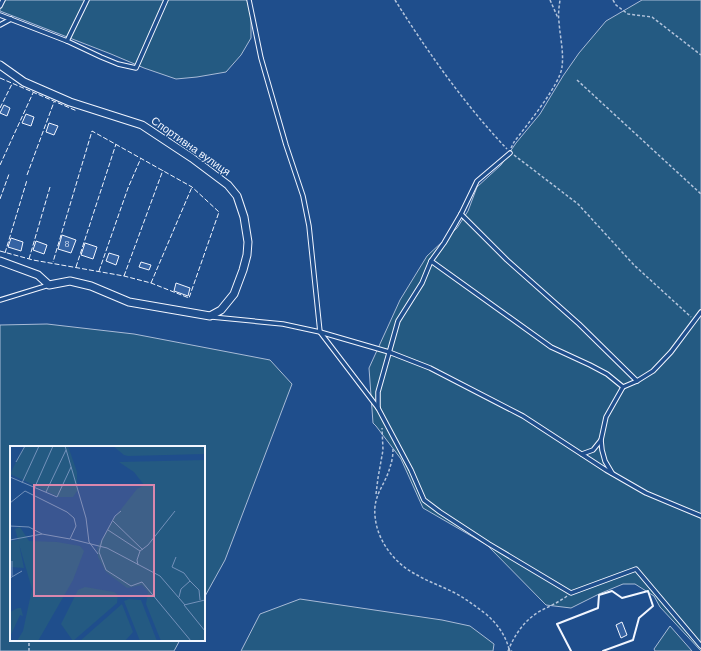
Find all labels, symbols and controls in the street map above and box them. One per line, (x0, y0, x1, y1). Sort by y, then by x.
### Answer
street label: Спортивна вулиця (149, 114, 233, 178)
house number: 8 (64, 239, 70, 249)
inset map (10, 446, 205, 641)

